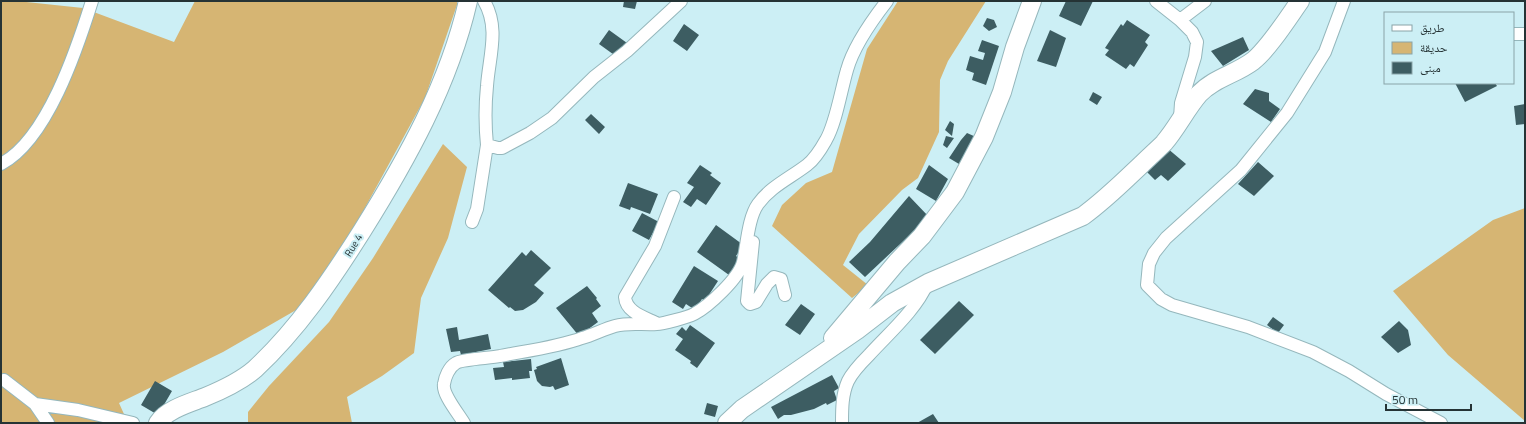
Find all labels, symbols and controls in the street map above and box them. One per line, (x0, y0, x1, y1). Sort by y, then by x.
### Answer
legend (1384, 12, 1514, 84)
text: طريق (1420, 18, 1445, 37)
text: حديقة (1420, 38, 1448, 57)
text: مبنى (1420, 58, 1441, 77)
street label: Rue 4 (341, 231, 366, 260)
scale bar (1386, 386, 1471, 412)
text: 50 m (1392, 390, 1418, 409)

